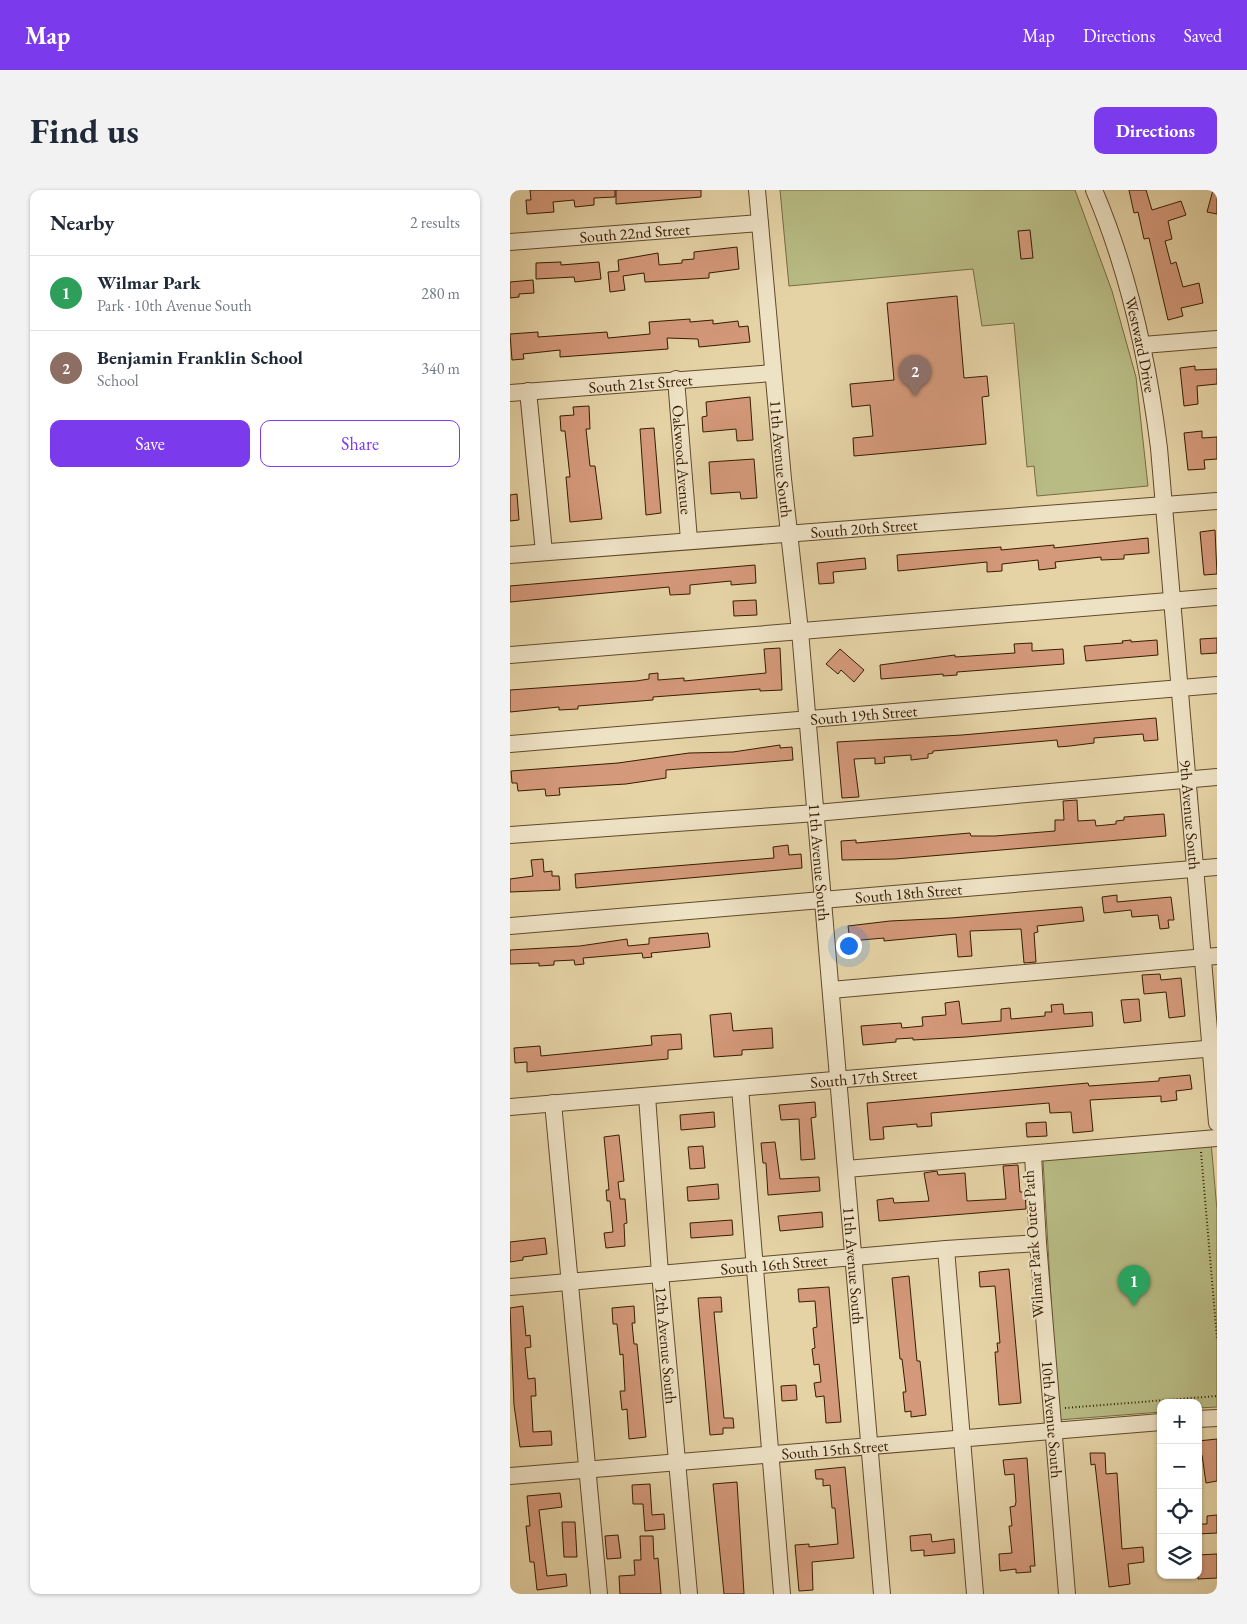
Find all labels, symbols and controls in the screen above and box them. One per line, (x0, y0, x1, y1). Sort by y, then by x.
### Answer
text: Map (25, 20, 70, 51)
text: Map (1023, 24, 1055, 47)
text: Directions (1083, 24, 1155, 47)
text: Saved (1183, 24, 1222, 47)
button: Directions (1094, 107, 1217, 154)
text: Find us (30, 108, 139, 153)
text: Nearby (50, 209, 114, 236)
text: 2 results (410, 212, 460, 233)
street label: South 22nd Street (579, 218, 691, 247)
text: Wilmar Park (97, 270, 201, 295)
text: 1 (62, 283, 70, 304)
text: 280 m (421, 283, 460, 304)
street label: Westward Drive (1120, 294, 1161, 394)
text: Park · 10th Avenue South (97, 295, 252, 316)
text: Benjamin Franklin School (97, 345, 303, 370)
pin: 2 (899, 355, 931, 396)
text: 2 (62, 358, 70, 379)
text: 340 m (421, 358, 460, 379)
street label: South 21st Street (588, 369, 693, 397)
text: School (97, 370, 139, 391)
street label: 11th Avenue South (765, 399, 798, 519)
street label: Oakwood Avenue (668, 404, 697, 515)
button: Save (50, 420, 250, 467)
button: Share (260, 420, 460, 467)
street label: South 20th Street (810, 513, 918, 543)
street label: South 19th Street (809, 700, 918, 729)
street label: 9th Avenue South (1175, 759, 1206, 871)
street label: 11th Avenue South (804, 802, 835, 922)
street label: South 18th Street (854, 878, 963, 908)
your location (836, 933, 862, 959)
street label: South 17th Street (809, 1063, 918, 1092)
street label: Wilmar Park Outer Path (1017, 1169, 1049, 1319)
street label: 11th Avenue South (839, 1206, 870, 1325)
street label: South 16th Street (720, 1249, 828, 1279)
pin: 1 (1118, 1265, 1150, 1306)
street label: 12th Avenue South (651, 1285, 682, 1405)
street label: 10th Avenue South (1037, 1360, 1068, 1479)
map controls (1157, 1399, 1202, 1579)
button: + (1157, 1399, 1202, 1444)
street label: South 15th Street (781, 1434, 889, 1464)
button: − (1157, 1444, 1202, 1489)
button: locate (1157, 1489, 1202, 1534)
button: layers (1157, 1534, 1202, 1579)

